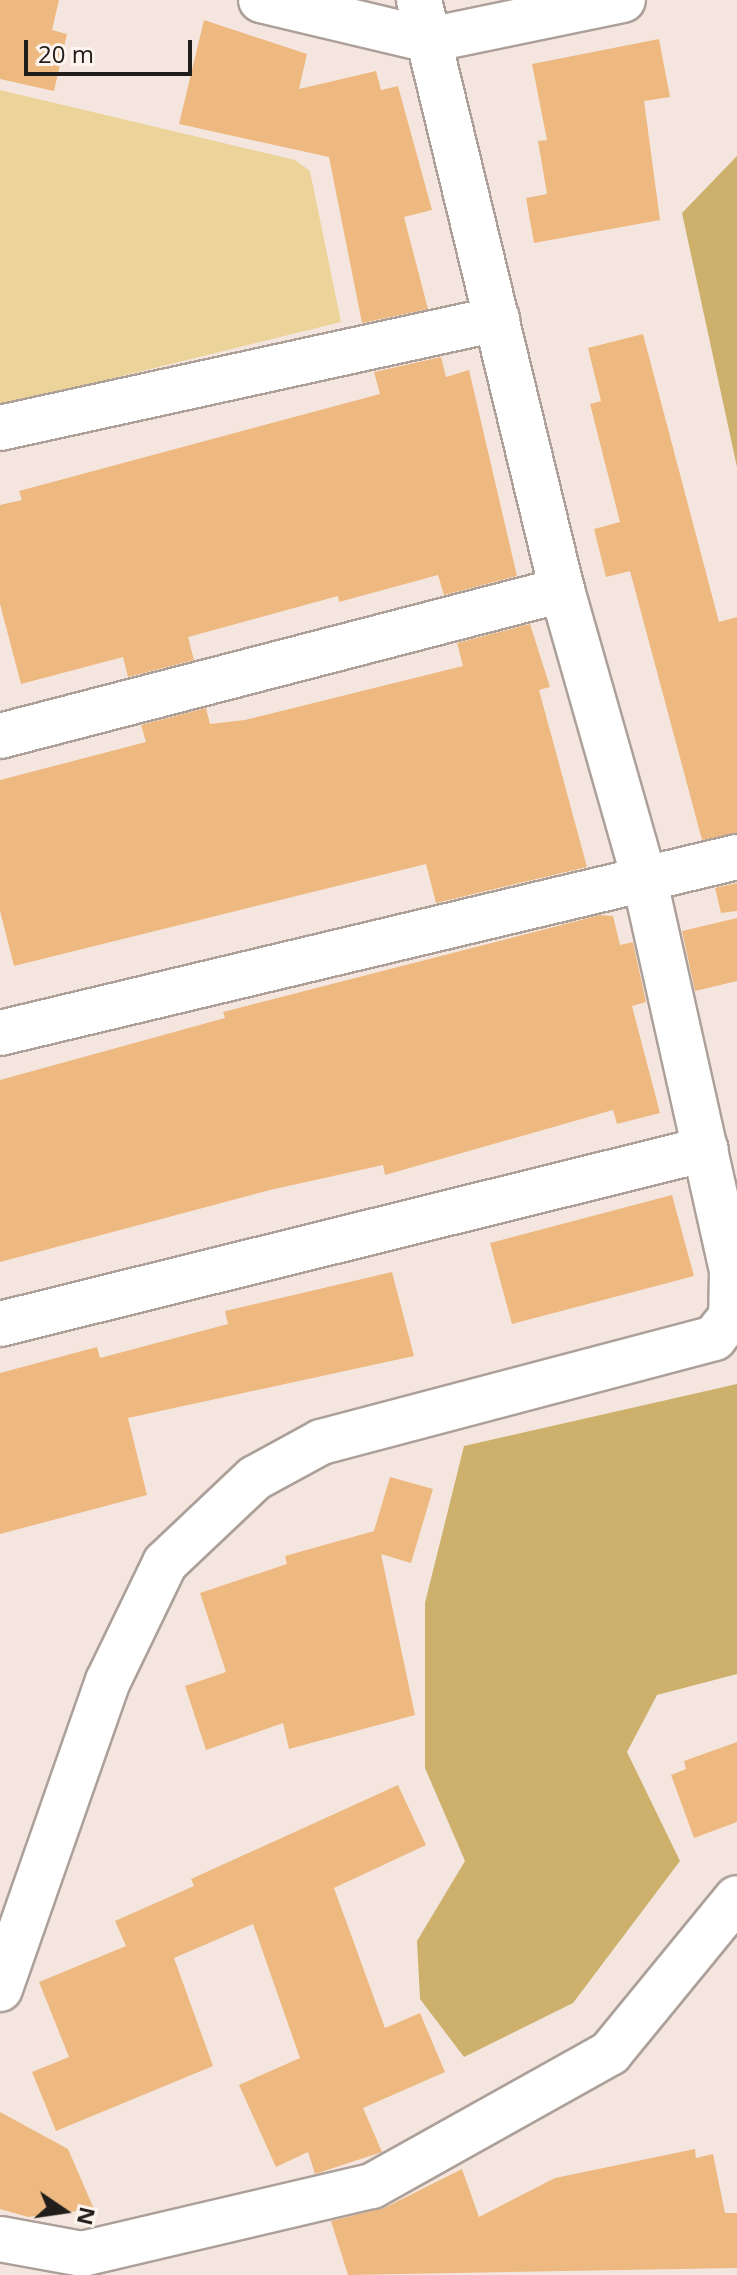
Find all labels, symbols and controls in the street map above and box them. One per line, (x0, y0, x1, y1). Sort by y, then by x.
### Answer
scale bar (28, 24, 196, 74)
text: 20 m (38, 37, 94, 70)
north arrow (24, 2171, 104, 2251)
text: N (71, 2204, 104, 2228)

